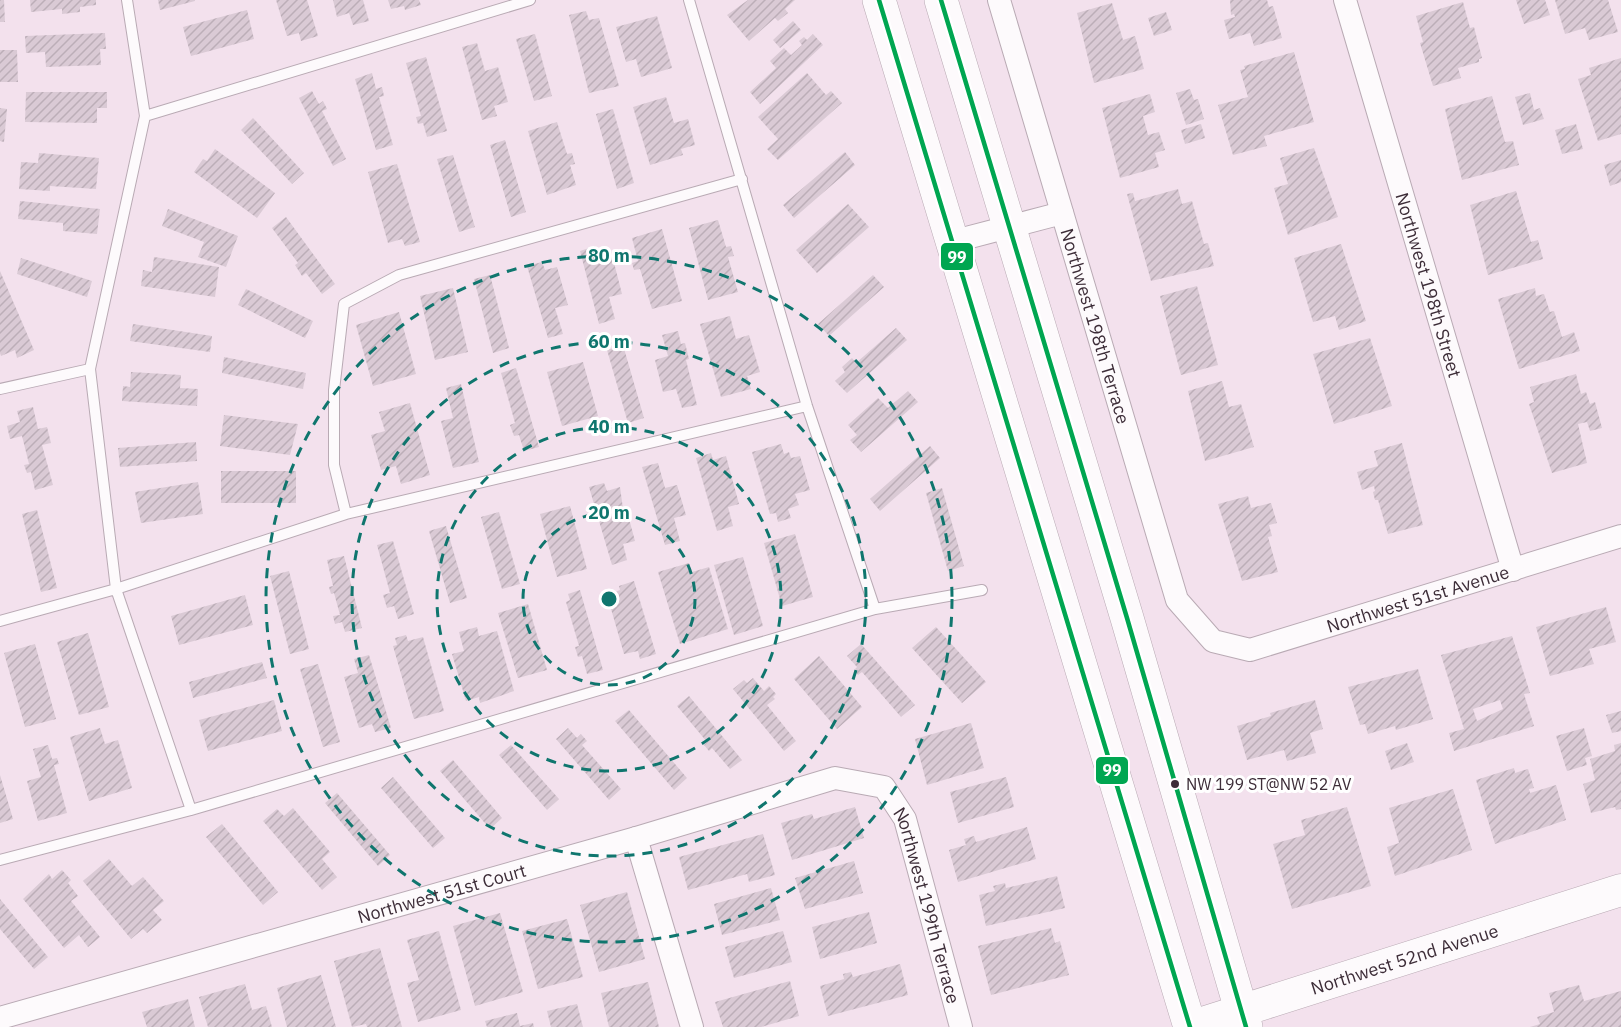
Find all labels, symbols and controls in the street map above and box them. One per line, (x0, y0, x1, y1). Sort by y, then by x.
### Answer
street label: Northwest 198th Street (1391, 190, 1467, 380)
street label: Northwest 198th Terrace (1056, 226, 1136, 427)
line badge: 99 (940, 242, 974, 271)
text: 80 m (588, 244, 630, 267)
text: 99 (947, 247, 967, 267)
text: 60 m (588, 330, 630, 353)
text: 40 m (588, 415, 630, 438)
text: 20 m (588, 501, 630, 524)
street label: Northwest 51st Avenue (1324, 560, 1512, 637)
centre of rings (599, 589, 619, 609)
line badge: 99 (1095, 756, 1129, 785)
text: 99 (1102, 760, 1122, 780)
place label: NW 199 ST@NW 52 AV (1186, 774, 1352, 794)
marker: NW 199 ST@NW 52 AV (1169, 778, 1181, 790)
street label: Northwest 199th Terrace (889, 802, 966, 1006)
street label: Northwest 51st Court (355, 858, 529, 928)
street label: Northwest 52nd Avenue (1308, 918, 1501, 999)

